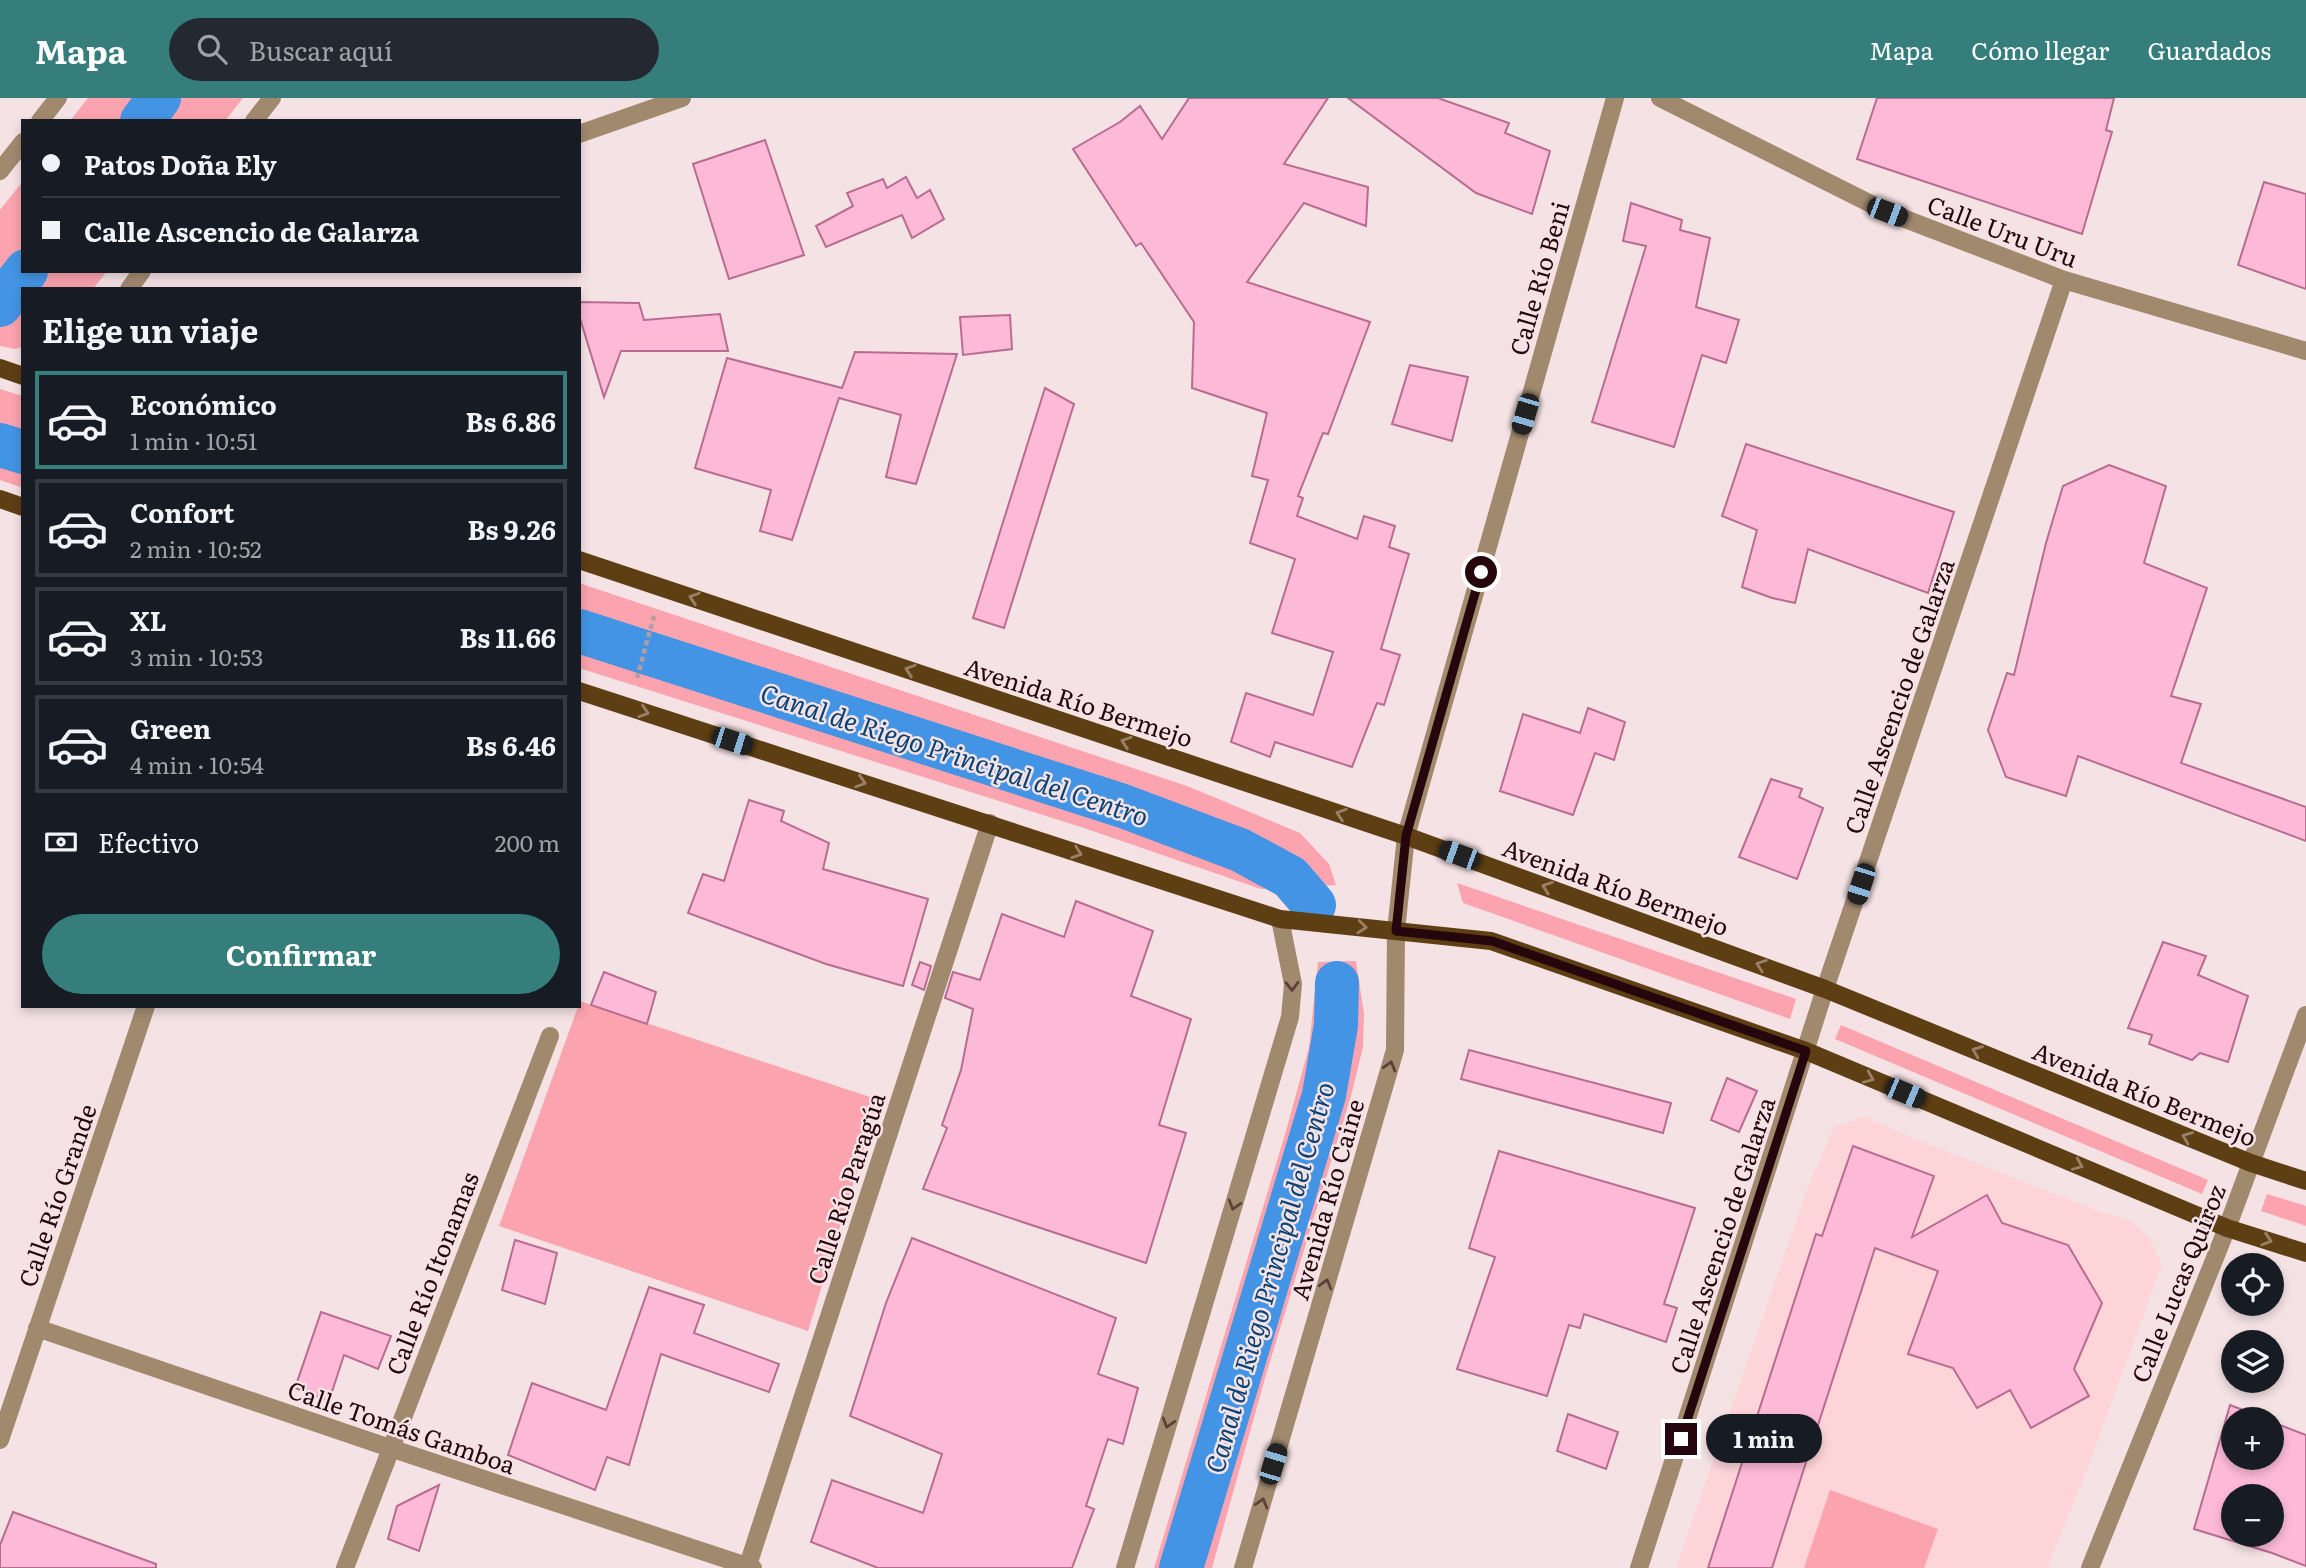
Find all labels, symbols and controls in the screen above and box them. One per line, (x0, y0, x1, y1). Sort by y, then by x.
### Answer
search box (169, 18, 659, 81)
text: Mapa (35, 25, 127, 74)
icon: search (193, 30, 231, 68)
text: Buscar aquí (249, 30, 393, 69)
text: Mapa (1869, 32, 1933, 67)
text: Cómo llegar (1971, 32, 2109, 67)
text: Guardados (2147, 32, 2271, 67)
text: Patos Doña Ely (84, 144, 277, 183)
street label: Calle Uru Uru (1923, 185, 2083, 275)
car (1864, 195, 1911, 229)
street label: Calle Río Beni (1499, 197, 1577, 359)
text: Calle Ascencio de Galarza (84, 211, 419, 250)
text: Elige un viaje (42, 305, 258, 353)
text: Económico (130, 384, 277, 423)
icon: car (46, 389, 109, 452)
car (1510, 391, 1541, 437)
text: Bs 6.86 (466, 401, 556, 440)
text: 1 min · 10:51 (130, 423, 257, 457)
text: Confort (130, 492, 234, 531)
icon: car (46, 497, 109, 560)
text: Bs 9.26 (467, 509, 556, 548)
text: 2 min · 10:52 (130, 531, 262, 565)
street label: Calle Ascencio de Galarza (1834, 554, 1962, 838)
route start (1465, 556, 1497, 588)
one-way arrow (688, 592, 701, 606)
text: XL (130, 600, 167, 639)
icon: car (46, 605, 109, 668)
text: Bs 11.66 (459, 617, 556, 656)
text: 3 min · 10:53 (130, 639, 264, 673)
street label: Avenida Río Bermejo (960, 648, 1198, 754)
one-way arrow (904, 664, 916, 678)
water label: Canal de Riego Principal del Centro (756, 672, 1154, 834)
one-way arrow (638, 704, 650, 719)
text: Green (130, 708, 211, 747)
icon: car (46, 713, 109, 776)
text: Bs 6.46 (466, 725, 556, 764)
car (709, 725, 756, 757)
one-way arrow (1120, 736, 1132, 750)
text: 4 min · 10:54 (130, 747, 264, 781)
one-way arrow (854, 774, 867, 788)
one-way arrow (1336, 808, 1348, 822)
text: Efectivo (98, 822, 199, 861)
icon: cash (42, 823, 80, 861)
text: 200 m (495, 825, 560, 859)
street label: Avenida Río Bermejo (1498, 829, 1734, 943)
car (1436, 838, 1483, 872)
one-way arrow (1070, 845, 1083, 859)
car (1845, 861, 1878, 907)
one-way arrow (1542, 882, 1554, 896)
button: Confirmar (42, 914, 560, 994)
one-way arrow (1356, 920, 1368, 935)
one-way arrow (1756, 959, 1768, 973)
one-way arrow (1284, 981, 1299, 992)
street label: Avenida Río Bermejo (2028, 1032, 2262, 1154)
one-way arrow (1971, 1045, 1983, 1059)
one-way arrow (1382, 1060, 1397, 1072)
one-way arrow (1862, 1069, 1874, 1083)
car (1882, 1075, 1929, 1111)
water label: Canal de Riego Principal del Centro (1193, 1077, 1343, 1477)
street label: Calle Río Paragúa (797, 1088, 893, 1288)
street label: Calle Ascencio de Galarza (1660, 1092, 1782, 1378)
street label: Avenida Río Caine (1281, 1094, 1371, 1304)
street label: Calle Río Grande (8, 1099, 104, 1291)
one-way arrow (2182, 1131, 2194, 1145)
one-way arrow (2072, 1157, 2084, 1171)
street label: Calle Río Itonamas (376, 1166, 486, 1380)
street label: Calle Lucas Quiroz (2121, 1178, 2233, 1387)
one-way arrow (1227, 1199, 1242, 1211)
one-way arrow (2260, 1232, 2272, 1247)
map controls (2221, 1253, 2284, 1547)
button: locate (2221, 1253, 2284, 1316)
one-way arrow (1318, 1278, 1333, 1290)
button: layers (2221, 1330, 2284, 1393)
street label: Calle Tomás Gamboa (283, 1371, 521, 1481)
button: + (2221, 1407, 2284, 1470)
callout: 1 min (1706, 1414, 1821, 1464)
one-way arrow (1162, 1416, 1177, 1428)
text: 1 min (1733, 1421, 1795, 1455)
route end (1665, 1423, 1697, 1455)
car (1257, 1441, 1290, 1487)
button: − (2221, 1484, 2284, 1547)
one-way arrow (1254, 1497, 1269, 1509)

